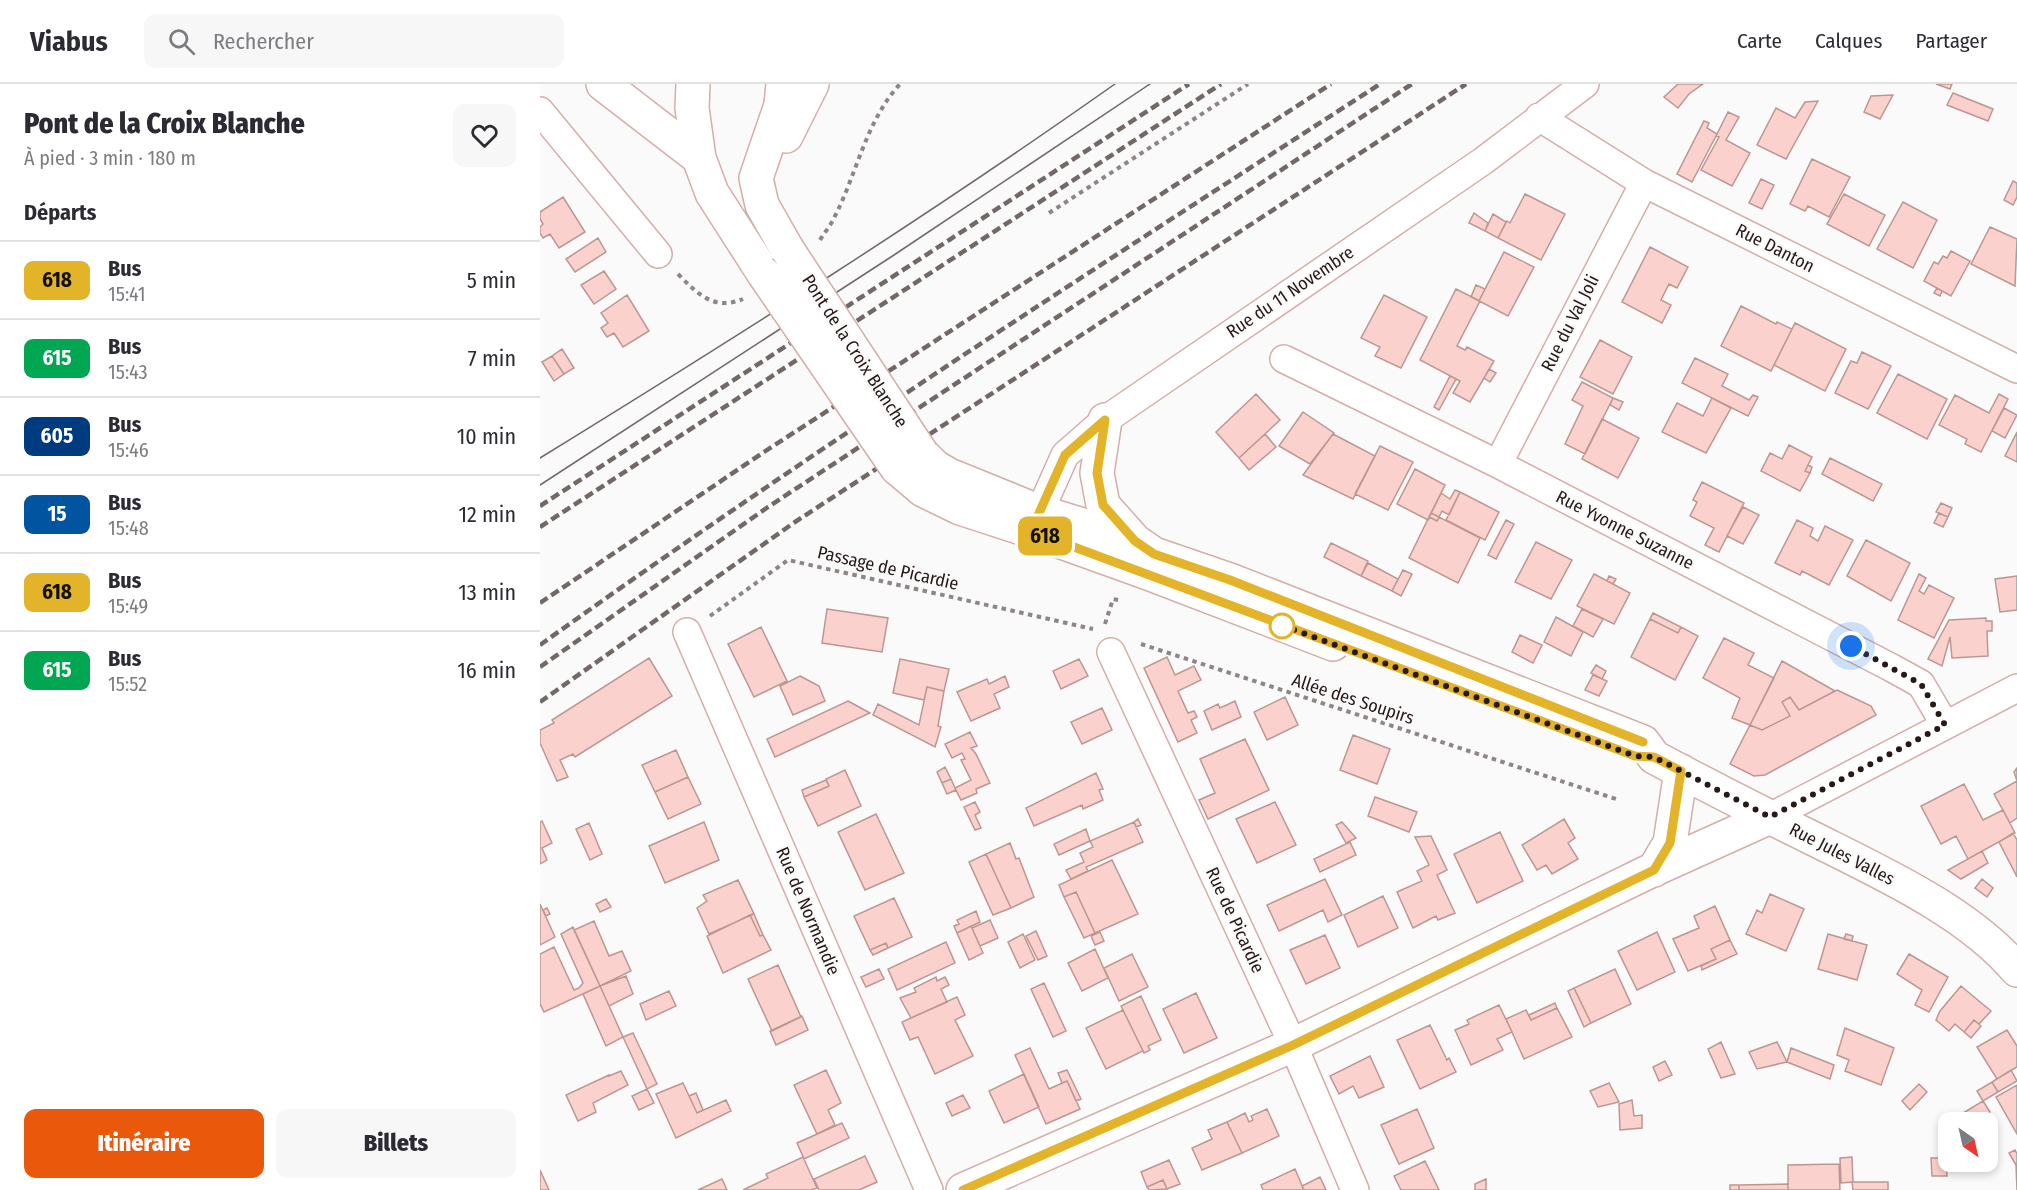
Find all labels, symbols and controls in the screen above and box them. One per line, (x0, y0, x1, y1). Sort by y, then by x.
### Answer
search box (144, 14, 564, 68)
text: Viabus (30, 25, 108, 58)
icon: search (165, 25, 198, 58)
text: Rechercher (213, 28, 314, 55)
text: Carte (1737, 28, 1782, 54)
text: Calques (1815, 28, 1882, 54)
text: Partager (1915, 28, 1987, 54)
button: heart (453, 104, 516, 167)
text: Pont de la Croix Blanche (24, 107, 305, 140)
text: À pied · 3 min · 180 m (24, 146, 196, 170)
text: Départs (24, 199, 96, 226)
street label: Rue Danton (1732, 219, 1818, 277)
street label: Rue du 11 Novembre (1222, 241, 1358, 343)
text: Bus (108, 255, 141, 282)
text: 618 (42, 267, 72, 293)
text: 5 min (467, 267, 516, 294)
street label: Pont de la Croix Blanche (797, 270, 913, 432)
street label: Rue du Val Joli (1536, 271, 1604, 375)
text: 15:41 (108, 282, 146, 306)
text: Bus (108, 333, 141, 360)
text: 615 (42, 345, 72, 371)
text: 7 min (468, 345, 516, 372)
text: 15:43 (108, 360, 148, 384)
text: Bus (108, 411, 141, 438)
text: 605 (41, 423, 73, 449)
text: 10 min (457, 423, 516, 450)
text: 15:46 (108, 438, 149, 462)
street label: Rue Yvonne Suzanne (1552, 486, 1698, 574)
text: Bus (108, 489, 141, 516)
text: 15 (47, 501, 67, 527)
text: 12 min (458, 501, 516, 528)
text: 15:48 (108, 516, 149, 540)
line badge: 618 (1010, 516, 1080, 556)
text: 618 (1030, 523, 1060, 549)
street label: Passage de Picardie (815, 541, 961, 595)
text: Bus (108, 567, 141, 594)
text: 618 (42, 579, 72, 605)
text: 13 min (458, 579, 516, 606)
text: 15:49 (108, 594, 148, 618)
unlabelled marker (1269, 613, 1295, 639)
your location (1836, 631, 1866, 661)
text: Bus (108, 645, 141, 672)
text: 615 (42, 657, 72, 683)
text: 16 min (457, 657, 516, 684)
street label: Allée des Soupirs (1289, 669, 1417, 729)
text: 15:52 (108, 672, 147, 696)
street label: Rue Jules Valles (1786, 818, 1899, 890)
street label: Rue de Normandie (771, 844, 845, 978)
street label: Rue de Picardie (1201, 864, 1269, 977)
button: Itinéraire (24, 1109, 264, 1178)
button: Billets (276, 1109, 516, 1178)
north arrow (1938, 1112, 1998, 1172)
map controls (1938, 1112, 1998, 1172)

